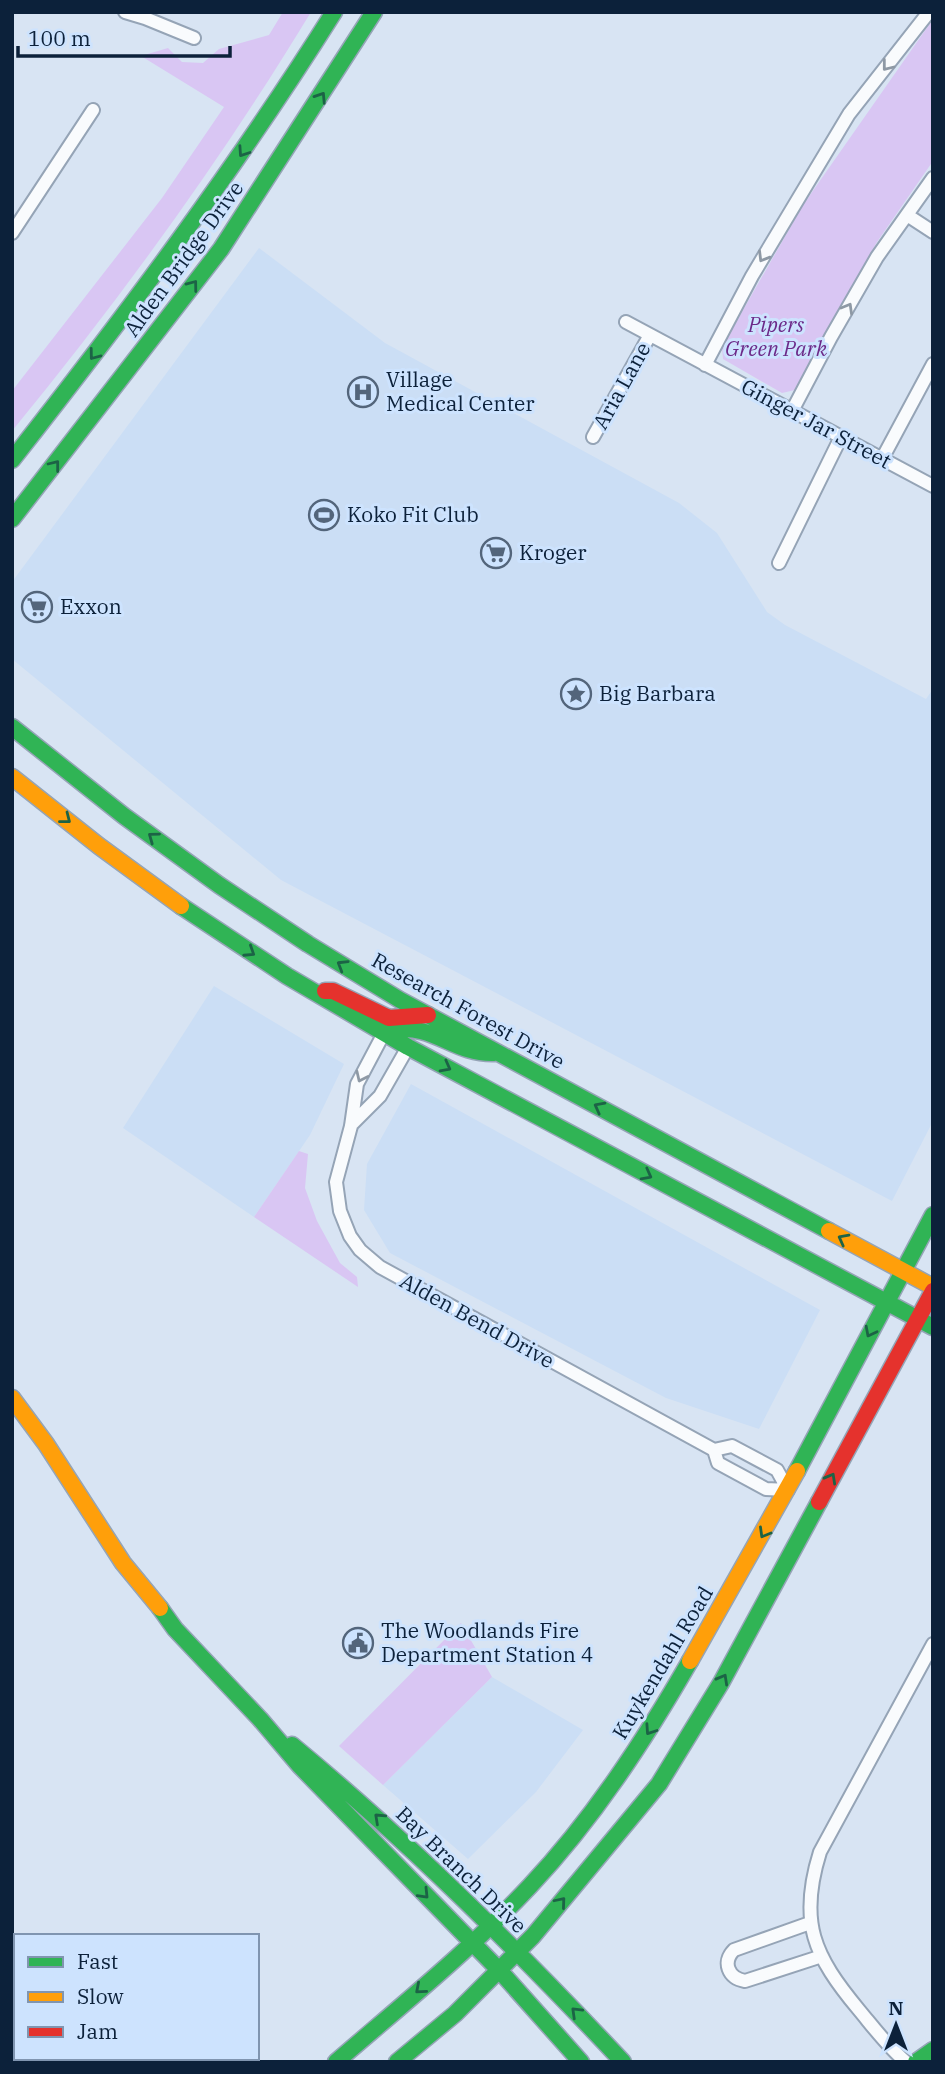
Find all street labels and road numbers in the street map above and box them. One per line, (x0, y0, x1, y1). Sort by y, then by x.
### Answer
street label: Alden Bridge Drive (117, 175, 249, 342)
street label: Aria Lane (586, 337, 656, 434)
street label: Ginger Jar Street (737, 372, 896, 474)
street label: Research Forest Drive (367, 945, 570, 1075)
street label: Alden Bend Drive (395, 1266, 560, 1374)
street label: Kuykendahl Road (605, 1581, 719, 1744)
street label: Bay Branch Drive (390, 1800, 533, 1939)

